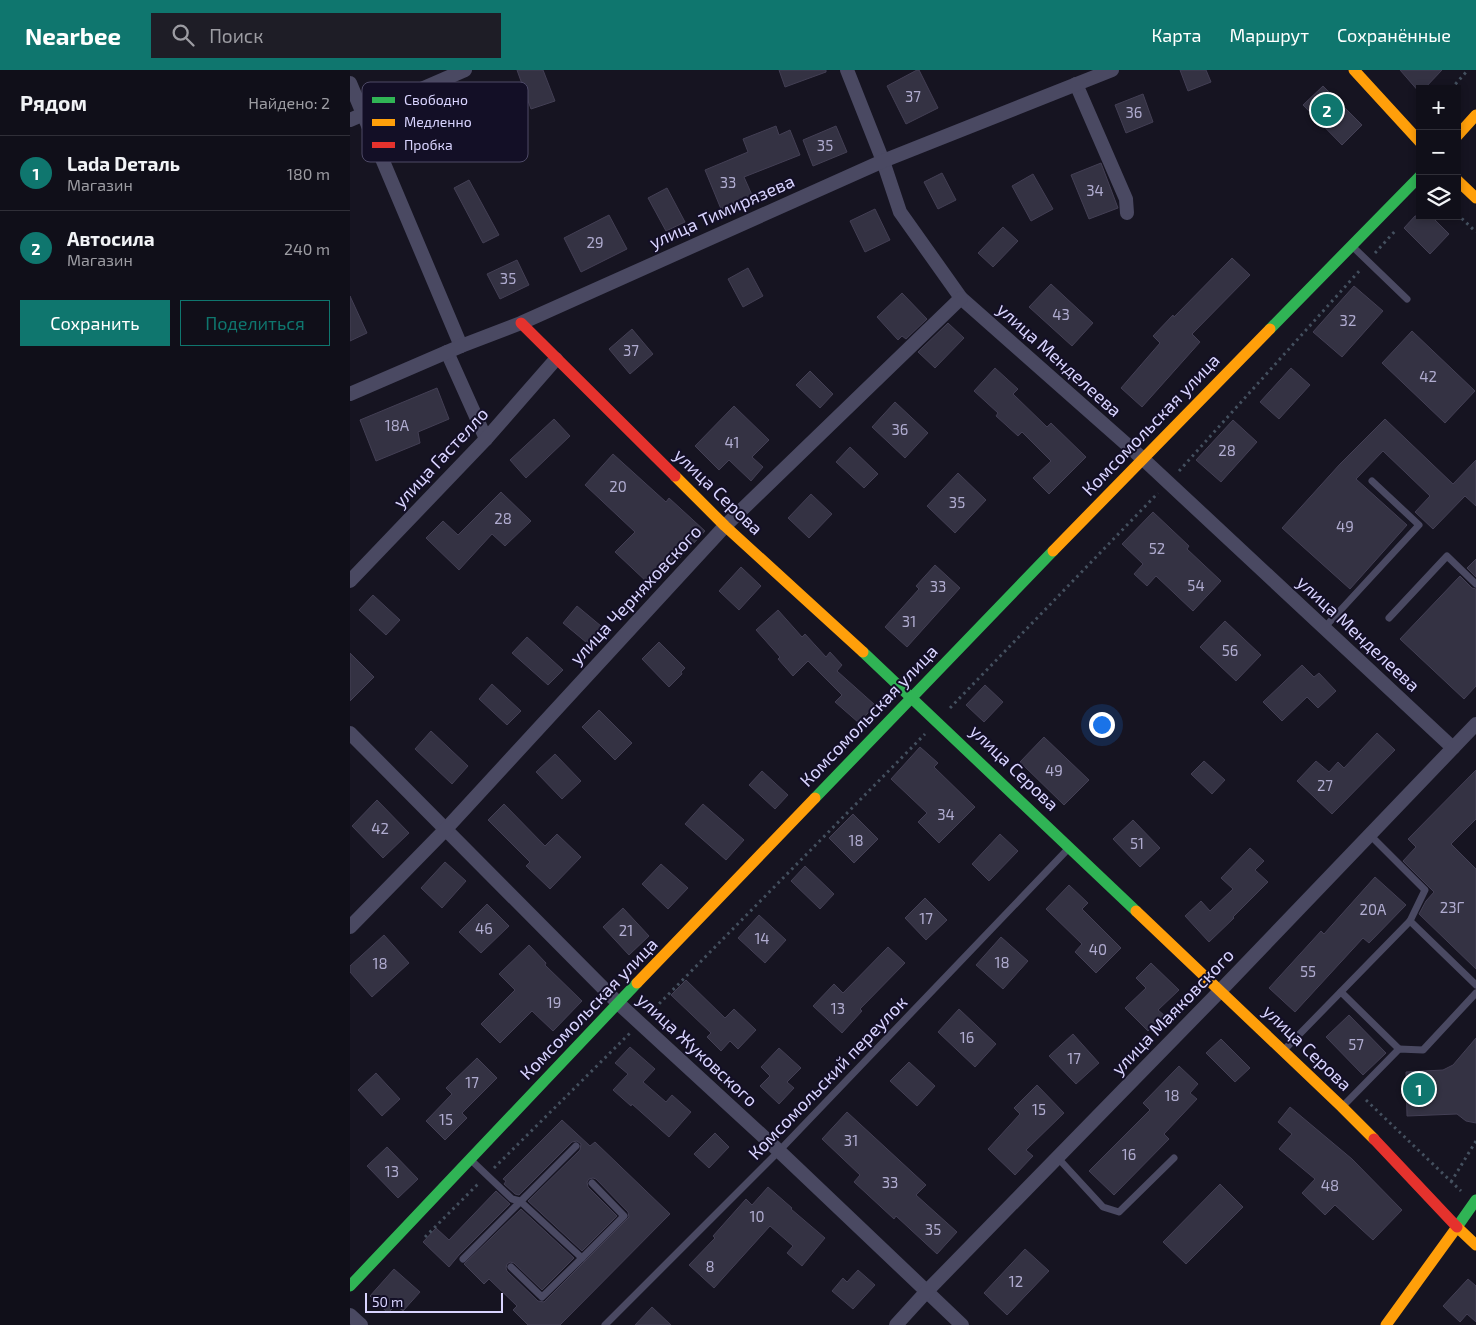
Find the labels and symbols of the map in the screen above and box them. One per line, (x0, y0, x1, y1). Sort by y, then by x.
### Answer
legend (362, 82, 528, 162)
house number: 37 (905, 87, 921, 105)
text: Свободно (404, 91, 468, 108)
pin: 2 (1311, 91, 1343, 129)
house number: 36 (1126, 103, 1142, 121)
text: Медленно (404, 113, 472, 130)
text: Пробка (404, 136, 453, 153)
house number: 35 (817, 136, 833, 154)
street label: улица Тимирязева (646, 169, 798, 253)
house number: 33 (720, 173, 736, 191)
house number: 34 (1086, 181, 1104, 199)
house number: 29 (586, 233, 604, 251)
house number: 35 (500, 269, 516, 287)
street label: улица Менделеева (993, 298, 1126, 421)
house number: 43 (1052, 305, 1070, 323)
house number: 32 (1340, 311, 1356, 329)
house number: 37 (623, 341, 639, 359)
street label: Комсомольская улица (1077, 349, 1224, 500)
house number: 42 (1419, 367, 1437, 385)
street label: улица Гастелло (388, 403, 492, 512)
house number: 18А (385, 416, 410, 434)
house number: 36 (892, 420, 908, 438)
house number: 41 (724, 433, 740, 451)
house number: 28 (1218, 441, 1236, 459)
street label: улица Серова (670, 443, 768, 539)
house number: 20 (609, 477, 627, 495)
house number: 35 (949, 493, 965, 511)
house number: 28 (494, 509, 512, 527)
house number: 49 (1336, 517, 1354, 535)
street label: улица Черняховского (565, 520, 706, 669)
house number: 52 (1149, 539, 1165, 557)
street label: улица Менделеева (1293, 571, 1425, 696)
house number: 54 (1187, 576, 1205, 594)
house number: 33 (930, 577, 946, 595)
house number: 31 (902, 612, 916, 630)
street label: Комсомольская улица (795, 640, 942, 791)
house number: 56 (1222, 641, 1238, 659)
your location (1089, 712, 1115, 738)
street label: улица Серова (966, 719, 1064, 815)
house number: 49 (1045, 761, 1063, 779)
house number: 27 (1317, 776, 1333, 794)
house number: 34 (937, 805, 955, 823)
house number: 42 (371, 819, 389, 837)
house number: 18 (848, 831, 864, 849)
house number: 51 (1130, 834, 1144, 852)
house number: 23Г (1440, 898, 1464, 916)
house number: 20А (1360, 900, 1387, 918)
house number: 17 (919, 909, 933, 927)
house number: 46 (475, 919, 493, 937)
house number: 21 (619, 921, 633, 939)
house number: 14 (754, 929, 770, 947)
street label: Комсомольская улица (515, 933, 662, 1084)
house number: 40 (1089, 940, 1107, 958)
street label: улица Маяковского (1106, 944, 1238, 1079)
house number: 18 (994, 953, 1010, 971)
house number: 18 (372, 954, 388, 972)
house number: 55 (1300, 962, 1316, 980)
street label: улица Жуковского (633, 988, 763, 1111)
street label: Комсомольский переулок (743, 991, 912, 1164)
house number: 19 (547, 993, 561, 1011)
house number: 13 (831, 999, 845, 1017)
street label: улица Серова (1259, 999, 1357, 1095)
house number: 16 (960, 1028, 974, 1046)
house number: 57 (1348, 1035, 1364, 1053)
house number: 17 (1067, 1049, 1081, 1067)
pin: 1 (1403, 1070, 1435, 1108)
house number: 17 (465, 1073, 479, 1091)
house number: 18 (1164, 1086, 1180, 1104)
house number: 15 (1032, 1100, 1046, 1118)
house number: 15 (439, 1110, 453, 1128)
house number: 31 (844, 1131, 858, 1149)
house number: 16 (1122, 1145, 1136, 1163)
house number: 13 (385, 1162, 399, 1180)
house number: 33 (882, 1173, 898, 1191)
house number: 48 (1321, 1176, 1339, 1194)
house number: 10 (749, 1207, 765, 1225)
house number: 35 (925, 1220, 941, 1238)
house number: 8 (705, 1257, 715, 1275)
house number: 12 (1009, 1272, 1023, 1290)
scale bar (365, 1290, 502, 1313)

